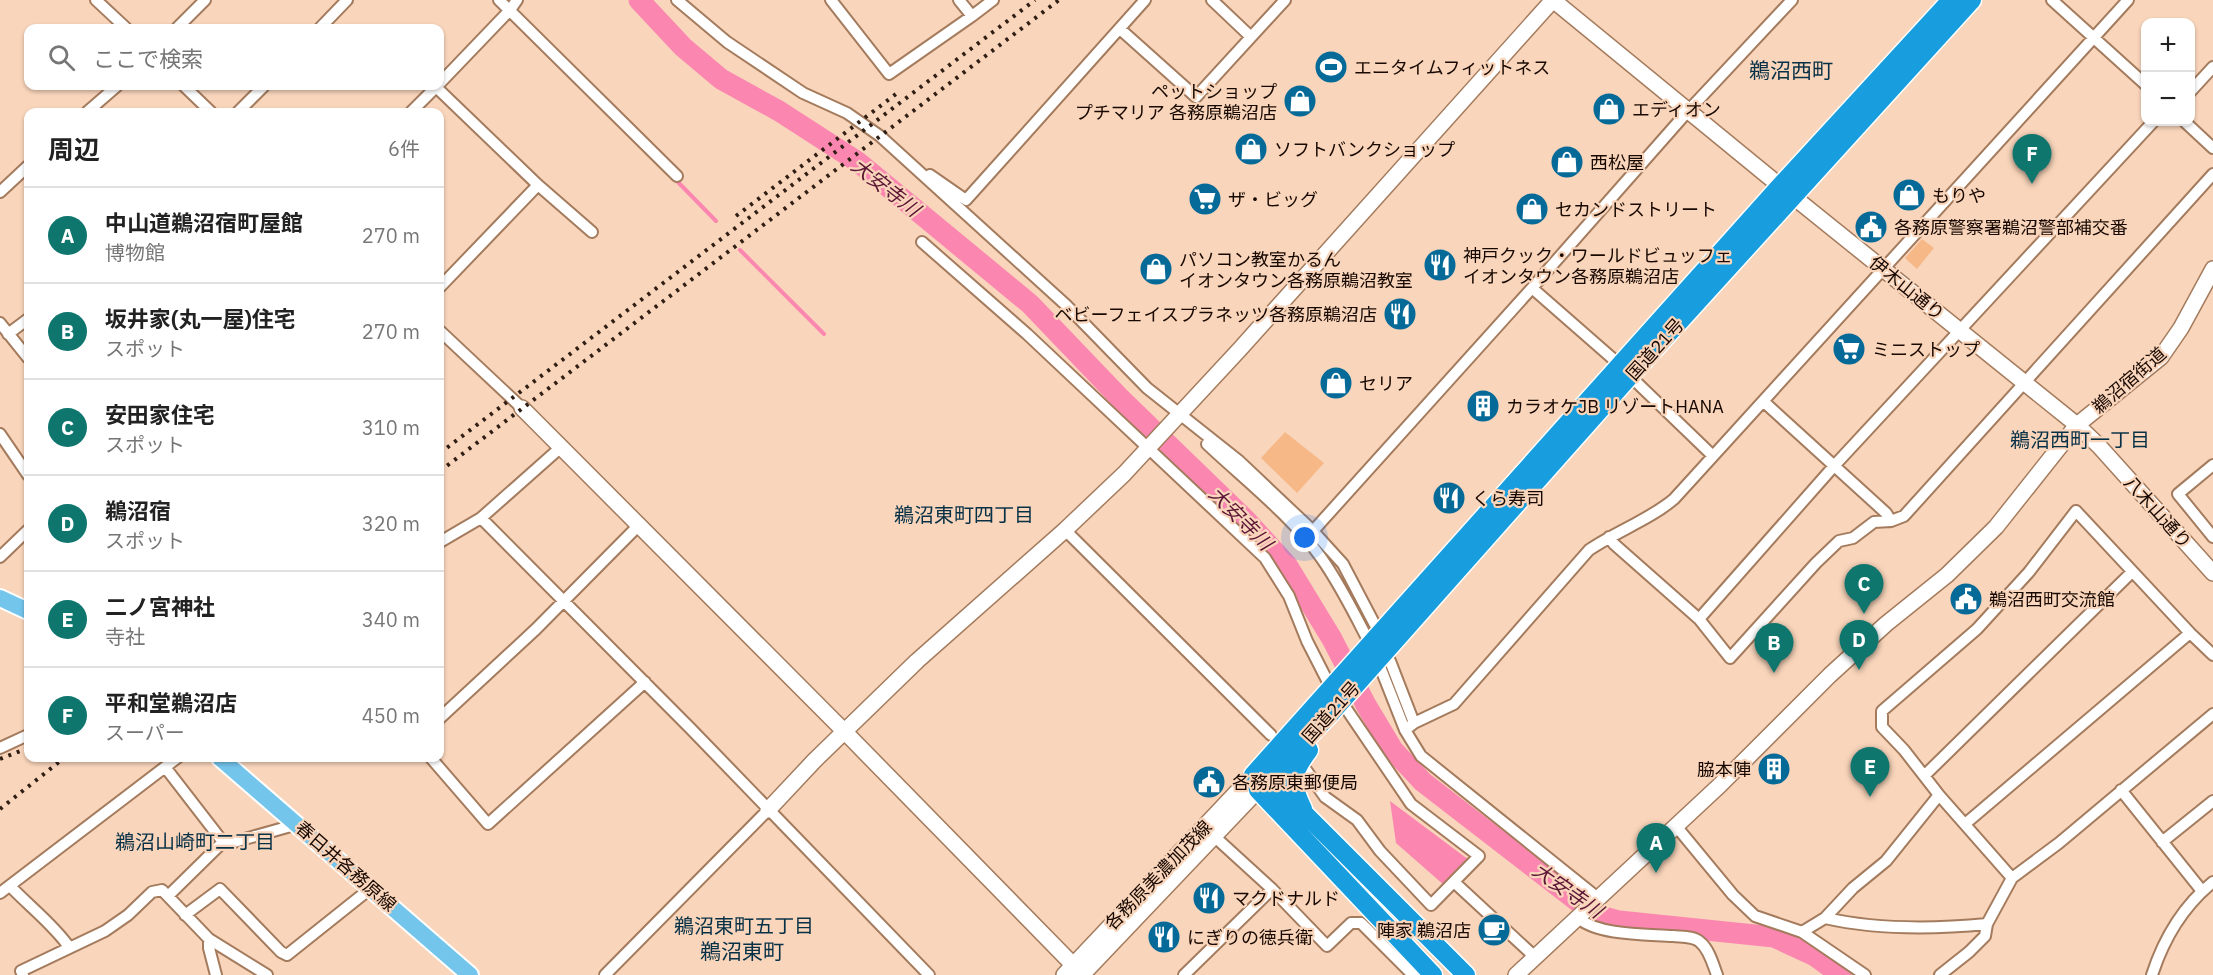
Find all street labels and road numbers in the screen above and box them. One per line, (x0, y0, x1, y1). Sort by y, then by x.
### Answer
street label: 伊木山通り (1865, 251, 1949, 325)
street label: 国道21号 (1621, 313, 1689, 385)
street label: 鵜沼宿街道 (2087, 342, 2171, 418)
street label: 八木山通り (2119, 471, 2197, 553)
street label: 国道21号 (1297, 676, 1365, 748)
street label: 各務原美濃加茂線 (1100, 815, 1216, 935)
street label: 春日井各務原線 (291, 816, 401, 916)

